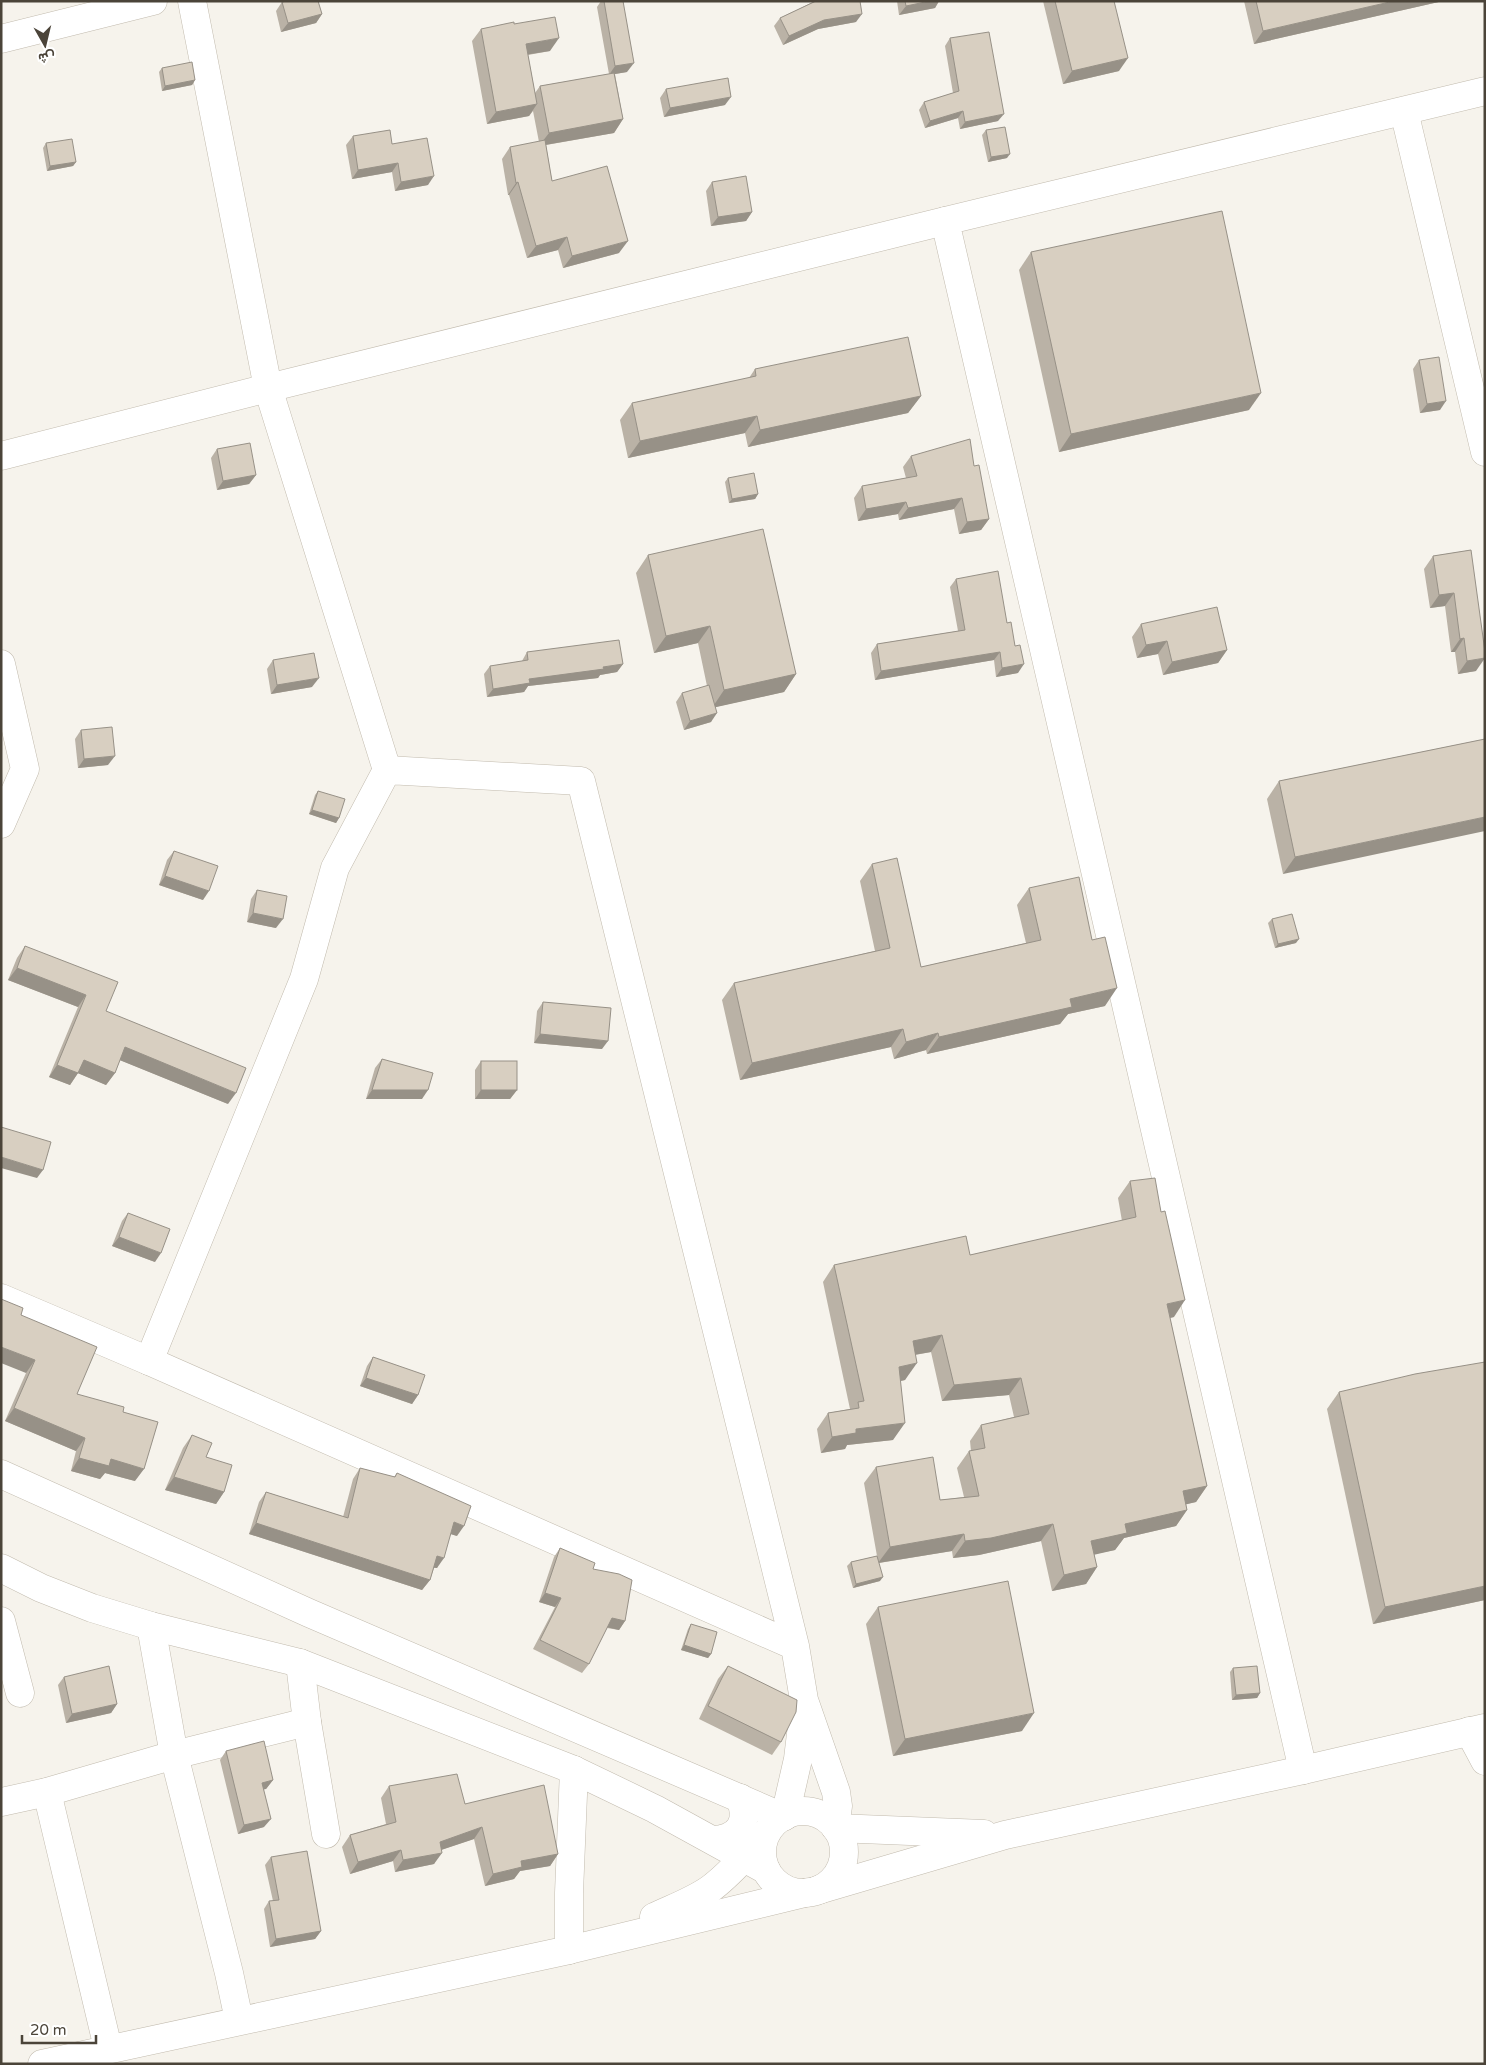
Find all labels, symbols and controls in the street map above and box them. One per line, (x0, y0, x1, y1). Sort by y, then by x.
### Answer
north arrow (20, 20, 70, 70)
text: ش (37, 48, 56, 67)
scale bar (22, 2012, 96, 2044)
text: 20 m (30, 2021, 67, 2039)

